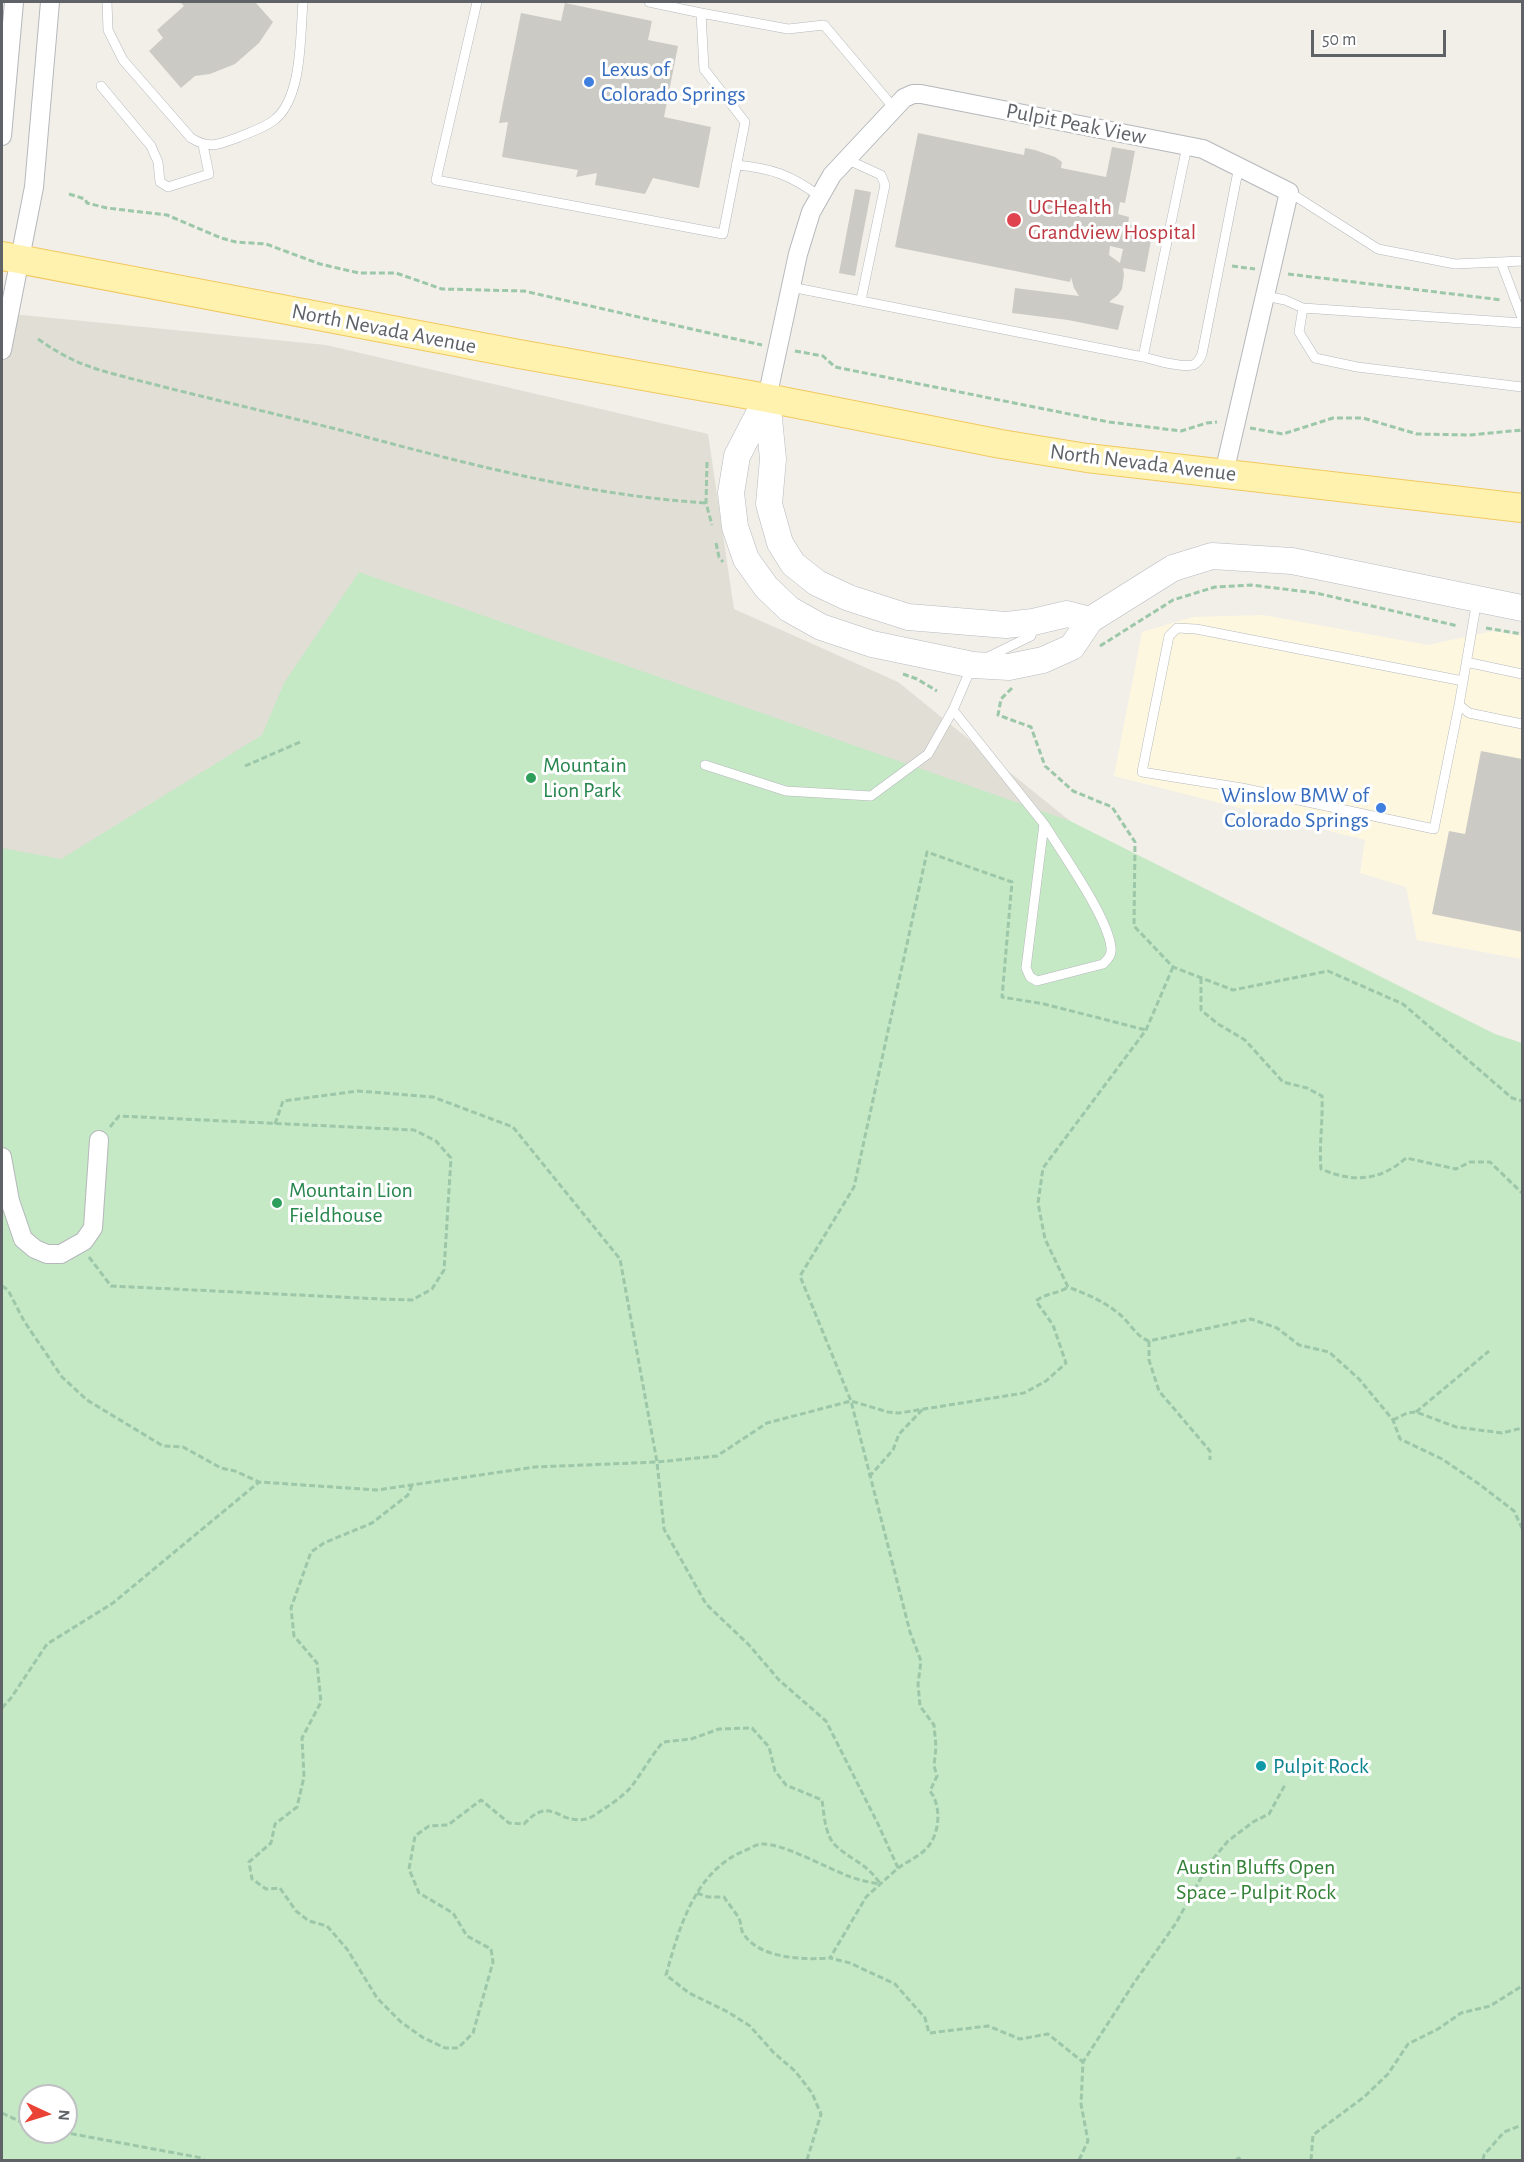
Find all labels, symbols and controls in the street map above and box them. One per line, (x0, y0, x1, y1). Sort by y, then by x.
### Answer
scale bar (1314, 18, 1449, 56)
text: 50 m (1322, 31, 1356, 49)
place label: Lexus of Colorado Springs (601, 56, 746, 107)
marker: Lexus of Colorado Springs (582, 75, 596, 89)
street label: Pulpit Peak View (1004, 97, 1148, 151)
place label: UCHealth Grandview Hospital (1028, 194, 1196, 246)
marker: UCHealth Grandview Hospital (1005, 211, 1023, 229)
street label: North Nevada Avenue (289, 298, 479, 360)
street label: North Nevada Avenue (1048, 438, 1238, 488)
place label: Mountain Lion Park (543, 752, 627, 804)
marker: Mountain Lion Park (524, 771, 538, 785)
place label: Winslow BMW of Colorado Springs (1221, 782, 1369, 834)
marker: Winslow BMW of Colorado Springs (1374, 801, 1388, 815)
place label: Mountain Lion Fieldhouse (289, 1177, 413, 1228)
marker: Mountain Lion Fieldhouse (270, 1196, 284, 1210)
place label: Pulpit Rock (1273, 1753, 1369, 1779)
marker: Pulpit Rock (1254, 1759, 1268, 1773)
park label: Austin Bluffs Open Space - Pulpit Rock (1176, 1854, 1336, 1906)
north arrow (18, 2084, 78, 2144)
text: N (56, 2109, 72, 2121)

